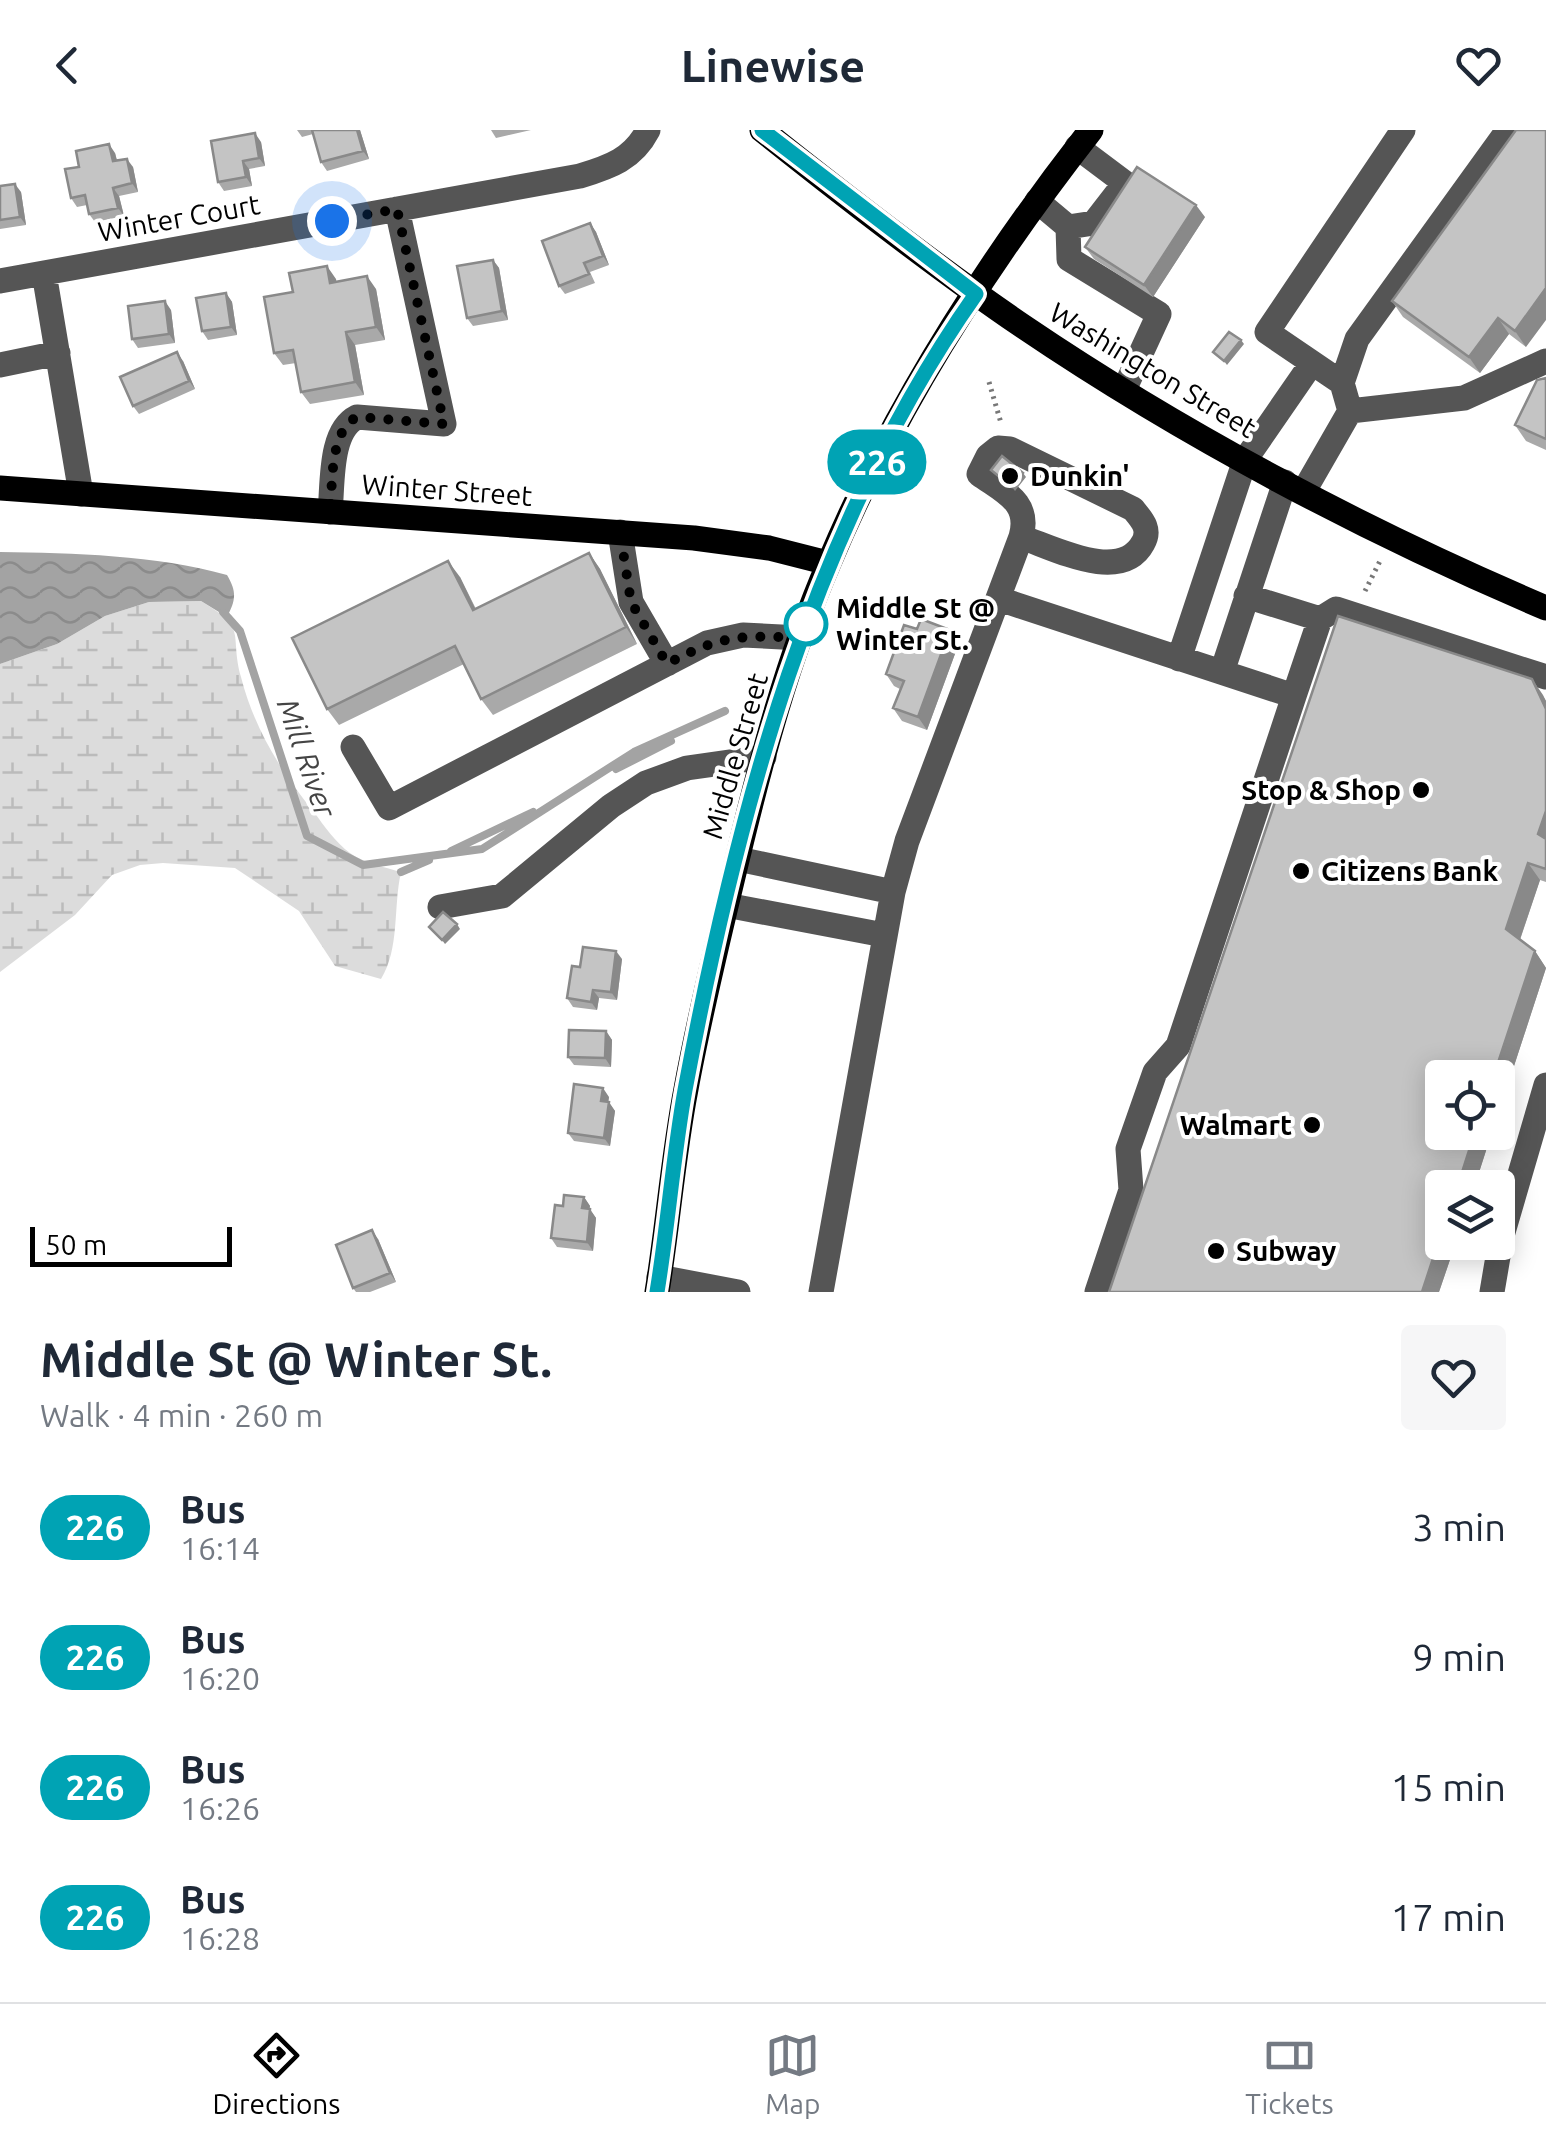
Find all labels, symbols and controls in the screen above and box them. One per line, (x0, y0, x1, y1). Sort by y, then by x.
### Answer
icon: back (40, 38, 95, 93)
icon: heart (1451, 38, 1506, 93)
text: Linewise (681, 40, 865, 91)
street label: Winter Court (96, 188, 262, 247)
your location (307, 196, 357, 246)
street label: Washington Street (1045, 296, 1262, 443)
line badge: 226 (820, 430, 934, 494)
text: 226 (847, 442, 907, 482)
place label: Dunkin' (1030, 460, 1129, 491)
marker: Dunkin' (999, 465, 1021, 487)
street label: Winter Street (361, 468, 533, 511)
place label: Middle St @ Winter St. (836, 592, 995, 655)
marker: Middle St @ Winter St. (785, 603, 827, 645)
street label: Middle Street (696, 669, 773, 842)
water label: Mill River (271, 694, 344, 823)
place label: Stop & Shop (1241, 774, 1401, 805)
marker: Stop & Shop (1410, 779, 1432, 801)
place label: Citizens Bank (1321, 855, 1498, 886)
marker: Citizens Bank (1290, 860, 1312, 882)
map controls (1425, 1060, 1515, 1260)
button: locate (1425, 1060, 1515, 1150)
place label: Walmart (1180, 1109, 1292, 1140)
marker: Walmart (1301, 1114, 1323, 1136)
button: layers (1425, 1170, 1515, 1260)
scale bar (30, 1222, 232, 1266)
text: 50 m (45, 1229, 107, 1260)
place label: Subway (1236, 1235, 1336, 1266)
marker: Subway (1205, 1240, 1227, 1262)
button: heart (1401, 1325, 1506, 1430)
text: Middle St @ Winter St. (40, 1332, 552, 1386)
text: Walk · 4 min · 260 m (40, 1397, 323, 1433)
text: Bus (180, 1488, 245, 1530)
text: 3 min (1412, 1506, 1506, 1548)
text: 226 (65, 1507, 125, 1547)
text: 16:14 (180, 1530, 260, 1566)
text: Bus (180, 1618, 245, 1660)
text: 9 min (1412, 1636, 1506, 1678)
text: 226 (65, 1637, 125, 1677)
text: 16:20 (180, 1660, 260, 1696)
text: Bus (180, 1748, 245, 1790)
text: 15 min (1391, 1766, 1506, 1808)
text: 226 (65, 1767, 125, 1807)
text: 16:26 (180, 1790, 260, 1826)
text: Bus (180, 1878, 245, 1920)
text: 17 min (1391, 1896, 1506, 1938)
text: 226 (65, 1897, 125, 1937)
text: 16:28 (180, 1920, 260, 1956)
tab: Directions (212, 2028, 340, 2119)
tab: Map (765, 2028, 820, 2119)
tab: Tickets (1245, 2028, 1334, 2119)

